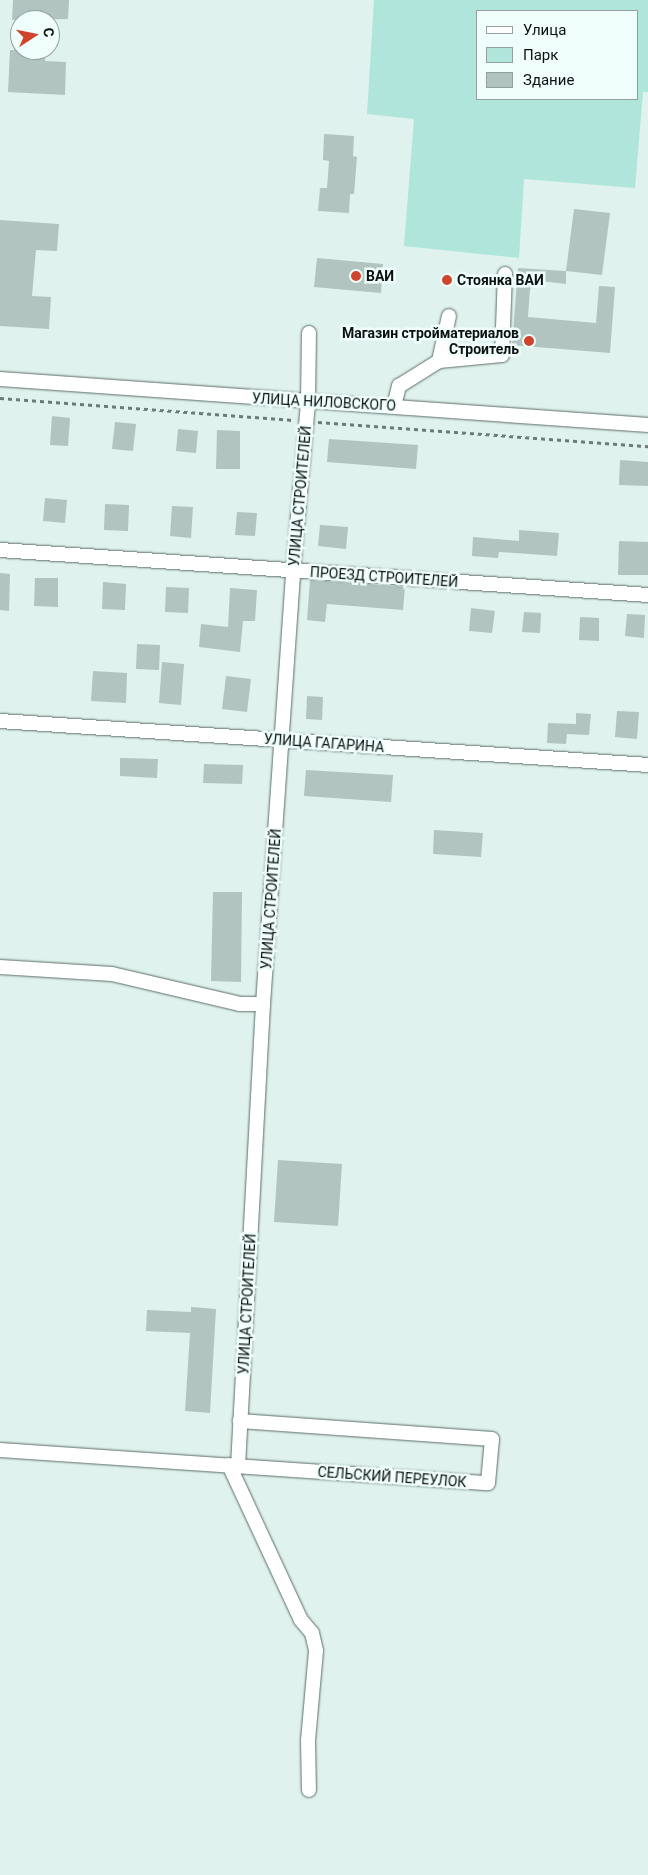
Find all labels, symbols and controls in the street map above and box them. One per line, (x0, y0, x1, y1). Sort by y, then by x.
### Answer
north arrow (10, 10, 60, 60)
legend (476, 10, 638, 100)
text: Улица (523, 21, 566, 39)
text: С (40, 26, 57, 38)
text: Парк (523, 46, 558, 64)
text: Здание (523, 71, 574, 89)
place label: ВАИ (366, 268, 394, 284)
marker: ВАИ (350, 270, 362, 282)
place label: Стоянка ВАИ (457, 272, 544, 288)
marker: Стоянка ВАИ (441, 274, 453, 286)
place label: Магазин стройматериалов Строитель (342, 325, 519, 358)
marker: Магазин стройматериалов Строитель (523, 335, 535, 347)
street label: УЛИЦА НИЛОВСКОГО (252, 390, 396, 414)
street label: УЛИЦА СТРОИТЕЛЕЙ (285, 425, 315, 567)
street label: ПРОЕЗД СТРОИТЕЛЕЙ (309, 563, 459, 591)
street label: УЛИЦА ГАГАРИНА (263, 730, 385, 756)
street label: УЛИЦА СТРОИТЕЛЕЙ (258, 828, 284, 970)
street label: УЛИЦА СТРОИТЕЛЕЙ (235, 1233, 259, 1375)
street label: СЕЛЬСКИЙ ПЕРЕУЛОК (317, 1463, 467, 1491)

